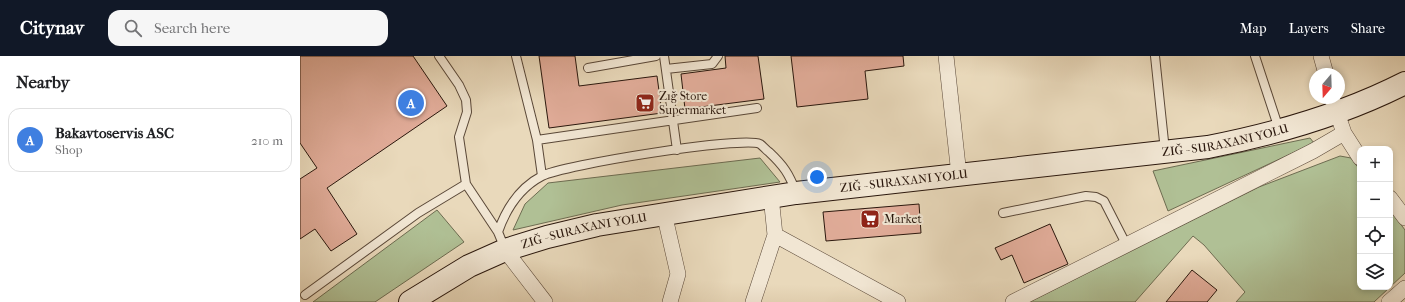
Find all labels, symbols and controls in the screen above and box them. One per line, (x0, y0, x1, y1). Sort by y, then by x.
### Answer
search box (108, 10, 388, 46)
text: Citynav (20, 17, 84, 39)
icon: search (122, 17, 144, 39)
text: Search here (154, 19, 230, 37)
text: Map (1240, 20, 1267, 37)
text: Layers (1289, 20, 1329, 37)
text: Share (1351, 20, 1385, 37)
north arrow (1309, 68, 1345, 104)
text: Nearby (16, 72, 70, 92)
pin: A (398, 88, 424, 118)
place label: Zığ Store Supermarket (659, 89, 727, 117)
supermarket icon: Zığ Store Supermarket (634, 92, 656, 114)
street label: ZIĞ - SURAXANI YOLU (1161, 121, 1291, 159)
text: Bakavtoservis ASC (55, 124, 174, 142)
text: A (26, 133, 34, 148)
text: 210 m (251, 133, 283, 148)
text: Shop (55, 142, 83, 157)
map controls (1357, 146, 1393, 290)
button: + (1357, 146, 1393, 182)
your location (807, 167, 827, 187)
street label: ZIĞ - SURAXANI YOLU (839, 167, 969, 195)
button: − (1357, 182, 1393, 218)
supermarket icon: Market (859, 208, 881, 230)
street label: ZIĞ - SURAXANI YOLU (519, 210, 649, 252)
place label: Market (884, 212, 922, 226)
button: locate (1357, 218, 1393, 254)
button: layers (1357, 254, 1393, 290)

